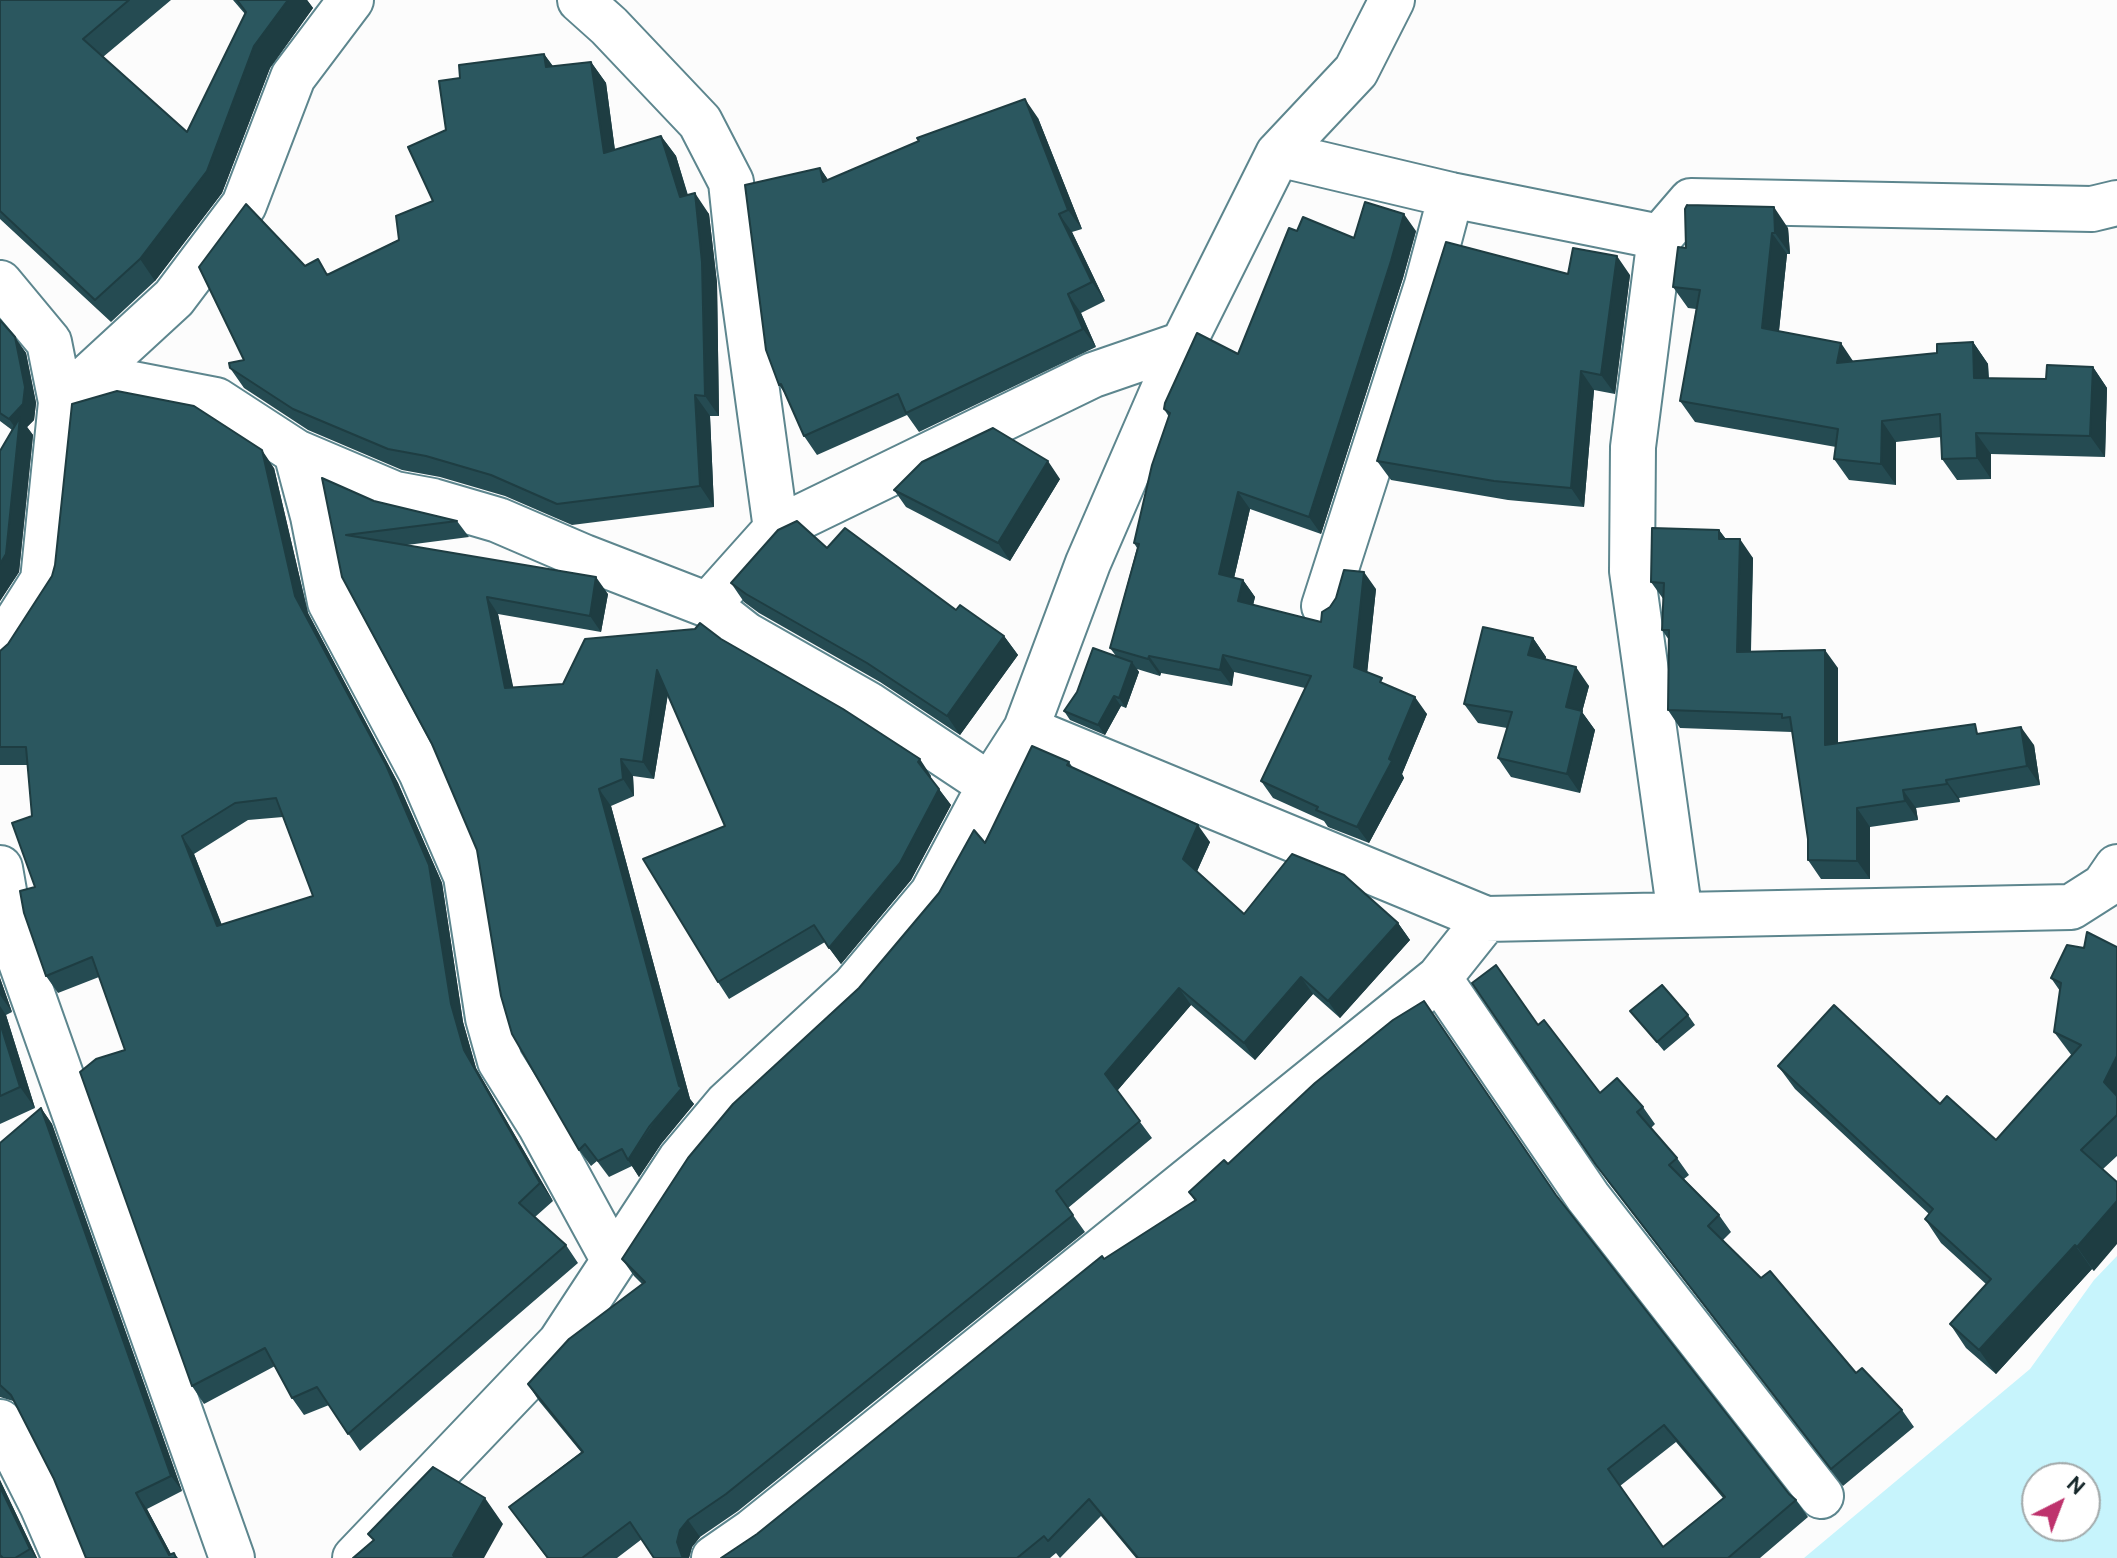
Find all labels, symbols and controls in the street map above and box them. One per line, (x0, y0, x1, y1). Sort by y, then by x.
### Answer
north arrow (2021, 1462, 2101, 1542)
text: N (2061, 1470, 2091, 1501)

